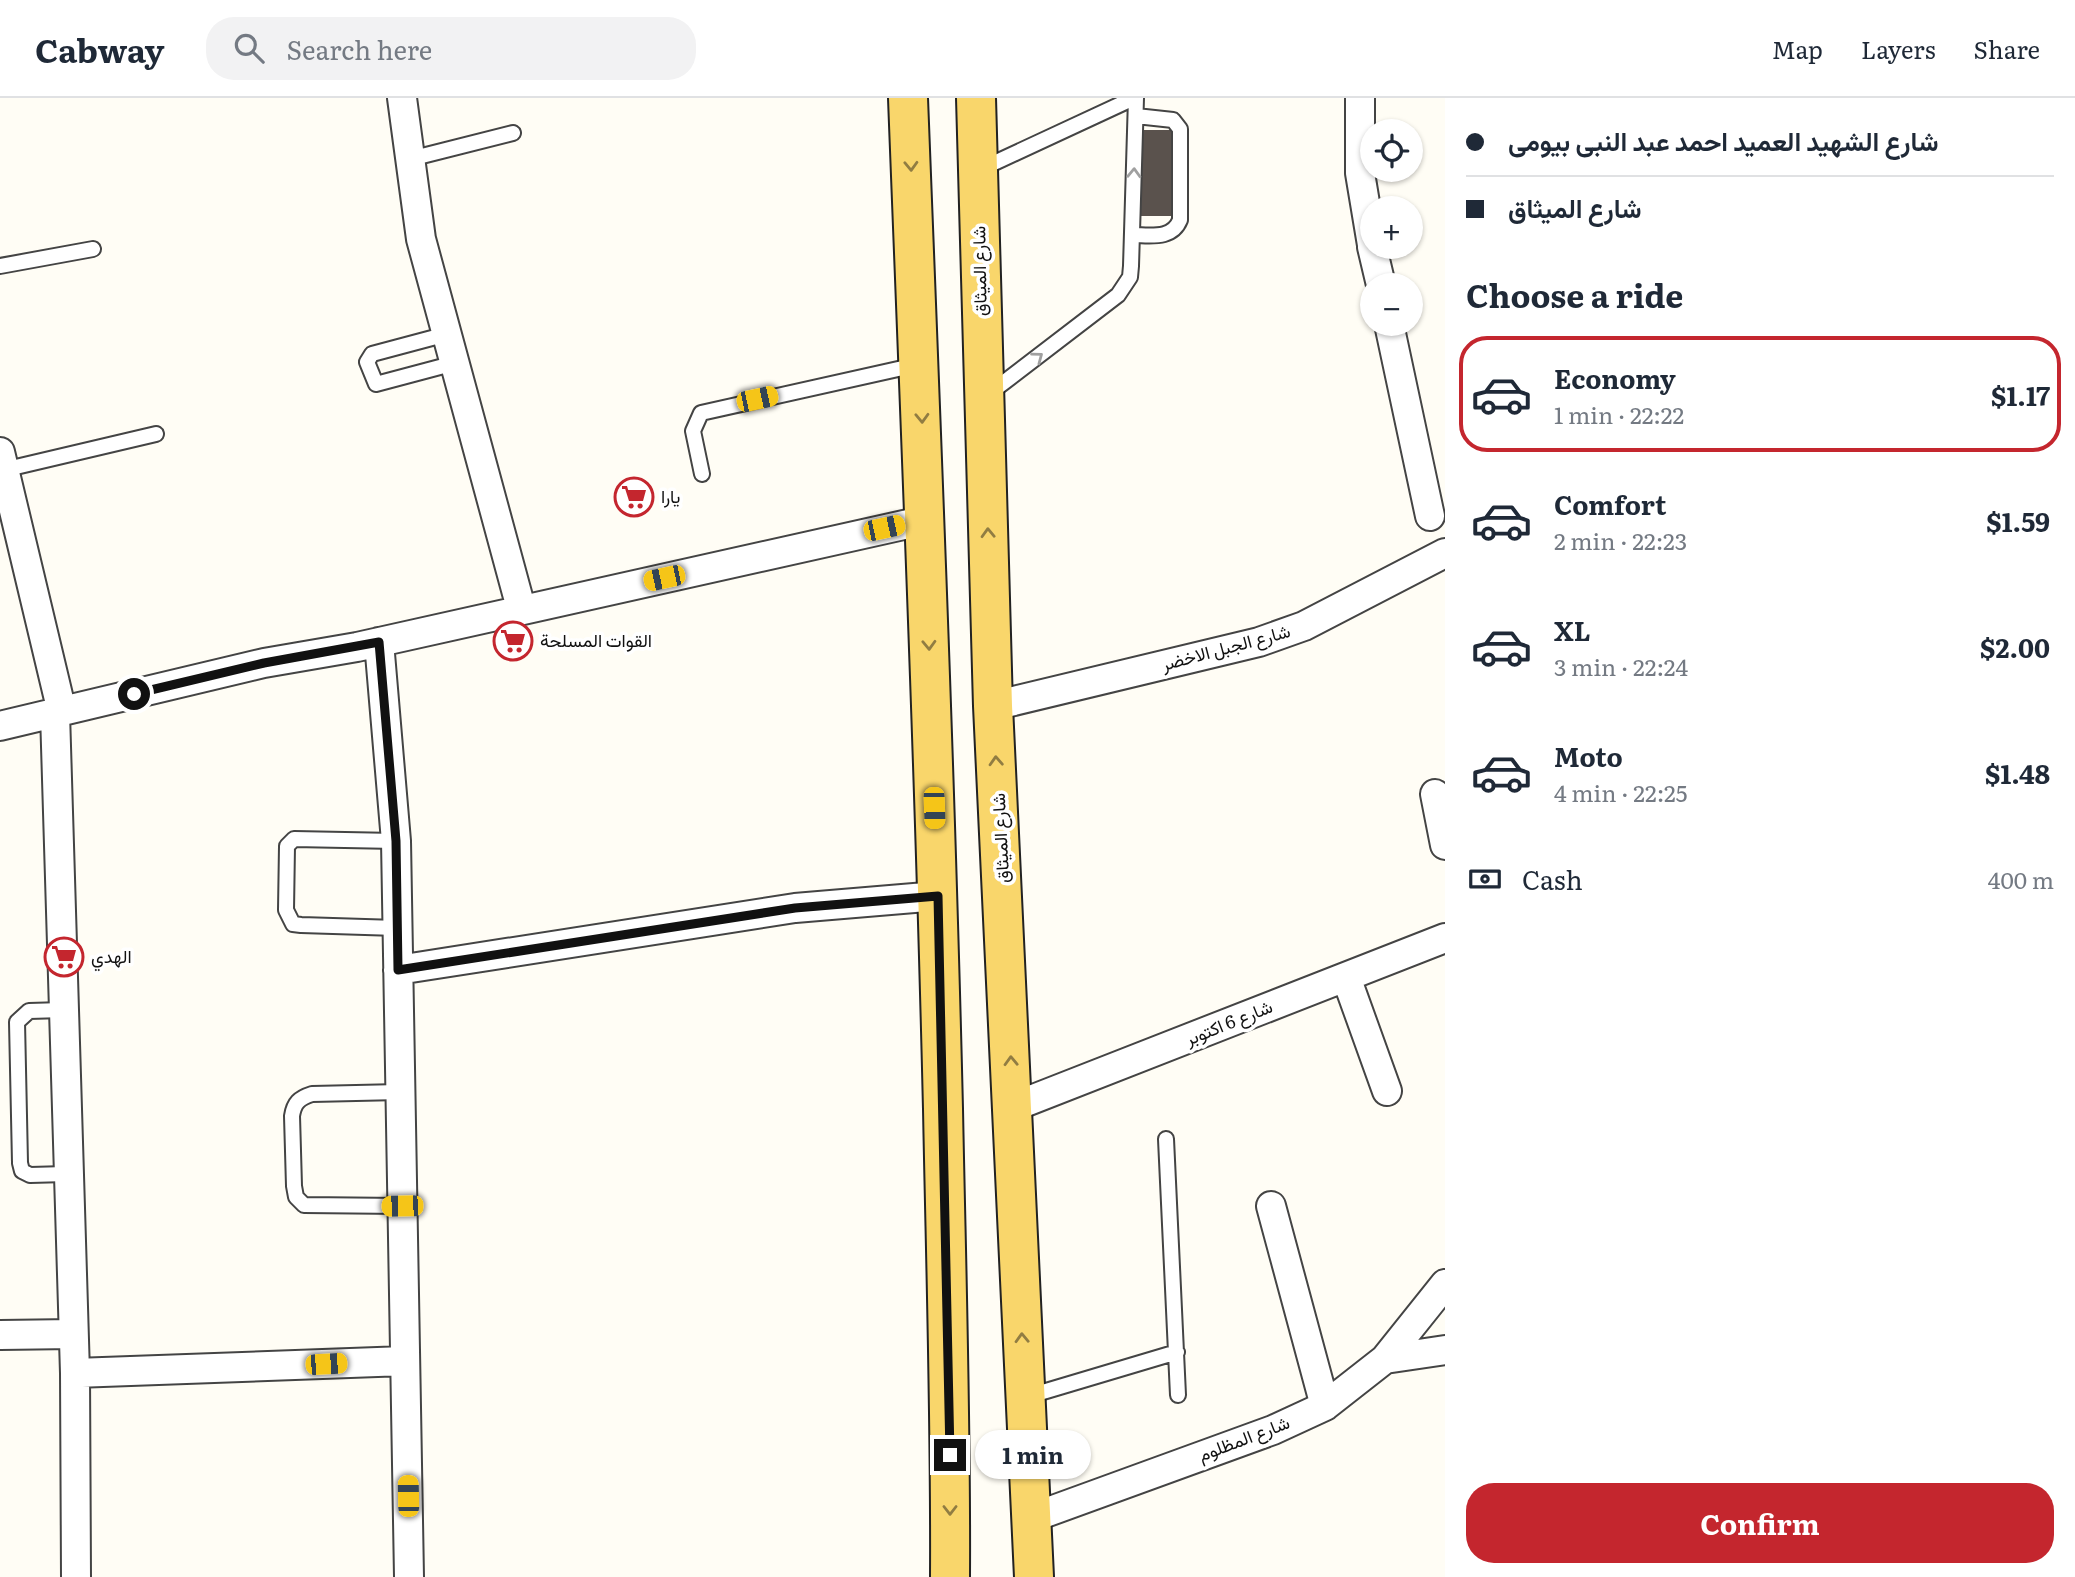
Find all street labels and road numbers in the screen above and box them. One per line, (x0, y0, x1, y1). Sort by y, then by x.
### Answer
street label: شارع الميثاق (964, 226, 993, 316)
street label: شارع الجبل الاخضر (1157, 616, 1293, 677)
street label: شارع الميثاق (984, 792, 1015, 884)
street label: شارع 6 اكتوبر (1180, 992, 1276, 1052)
street label: شارع المظلوم (1194, 1408, 1293, 1467)

